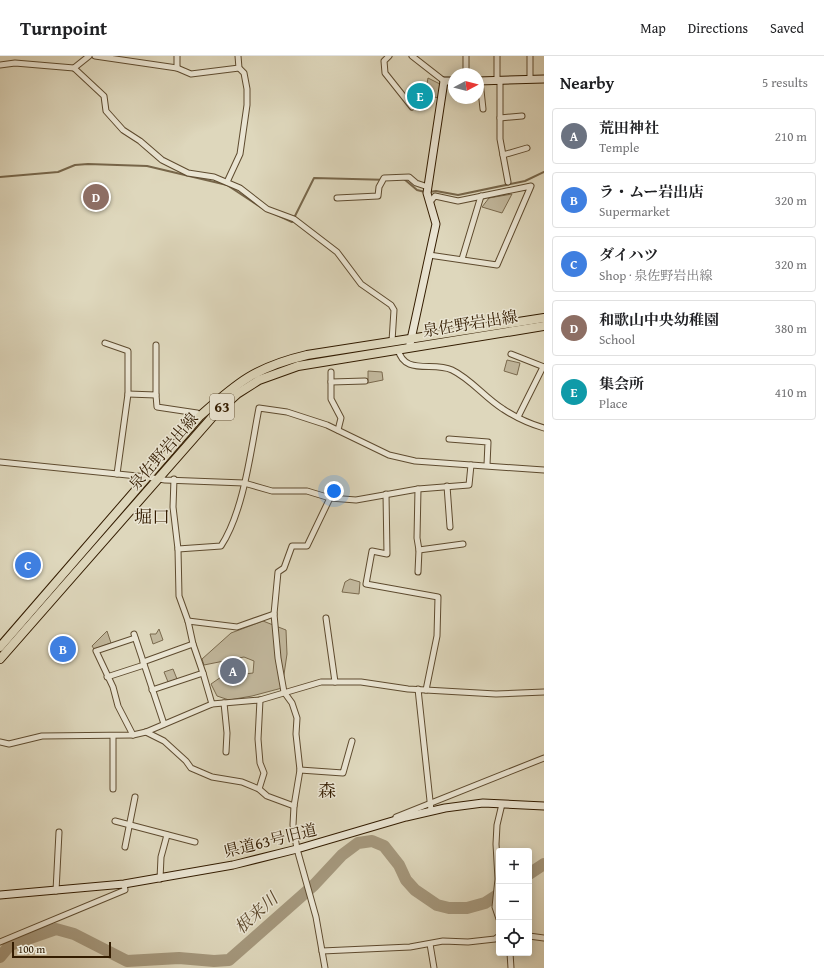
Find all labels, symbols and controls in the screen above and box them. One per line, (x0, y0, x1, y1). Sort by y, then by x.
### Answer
text: Turnpoint (20, 14, 107, 42)
text: Map (640, 18, 666, 38)
text: Directions (688, 18, 748, 38)
text: Saved (770, 18, 804, 38)
north arrow (448, 68, 484, 104)
text: Nearby (560, 70, 614, 95)
text: 5 results (762, 73, 808, 92)
pin: E (407, 81, 433, 111)
text: 荒田神社 (599, 117, 659, 138)
text: A (570, 127, 578, 146)
text: 210 m (775, 127, 807, 146)
text: Temple (599, 138, 639, 157)
text: ラ・ムー岩出店 (599, 181, 703, 202)
pin: D (83, 182, 109, 212)
text: B (570, 191, 578, 210)
text: 320 m (775, 191, 807, 210)
text: Supermarket (599, 202, 670, 221)
text: ダイハツ (599, 244, 658, 265)
text: C (570, 255, 578, 274)
text: 320 m (775, 255, 807, 274)
text: Shop · 泉佐野岩出線 (599, 266, 712, 285)
street label: 泉佐野岩出線 (421, 304, 519, 342)
text: 和歌山中央幼稚園 (599, 309, 719, 330)
text: D (570, 319, 578, 338)
text: 380 m (775, 319, 807, 338)
text: School (599, 330, 635, 349)
text: 集会所 (599, 373, 644, 394)
text: E (571, 383, 577, 402)
text: 410 m (775, 383, 807, 402)
road number: 63 (210, 394, 234, 420)
text: Place (599, 394, 628, 413)
street label: 泉佐野岩出線 (122, 407, 204, 495)
your location (324, 481, 344, 501)
district label: 堀口 (134, 503, 170, 530)
pin: C (15, 550, 41, 580)
pin: B (50, 634, 76, 664)
pin: A (220, 656, 246, 686)
district label: 森 (318, 777, 336, 804)
street label: 県道63号旧道 (221, 817, 319, 863)
map controls (496, 848, 532, 956)
button: + (496, 848, 532, 884)
button: − (496, 884, 532, 920)
water label: 根来川 (228, 885, 284, 939)
button: locate (496, 920, 532, 956)
scale bar (12, 940, 111, 959)
text: 100 m (18, 941, 45, 957)

